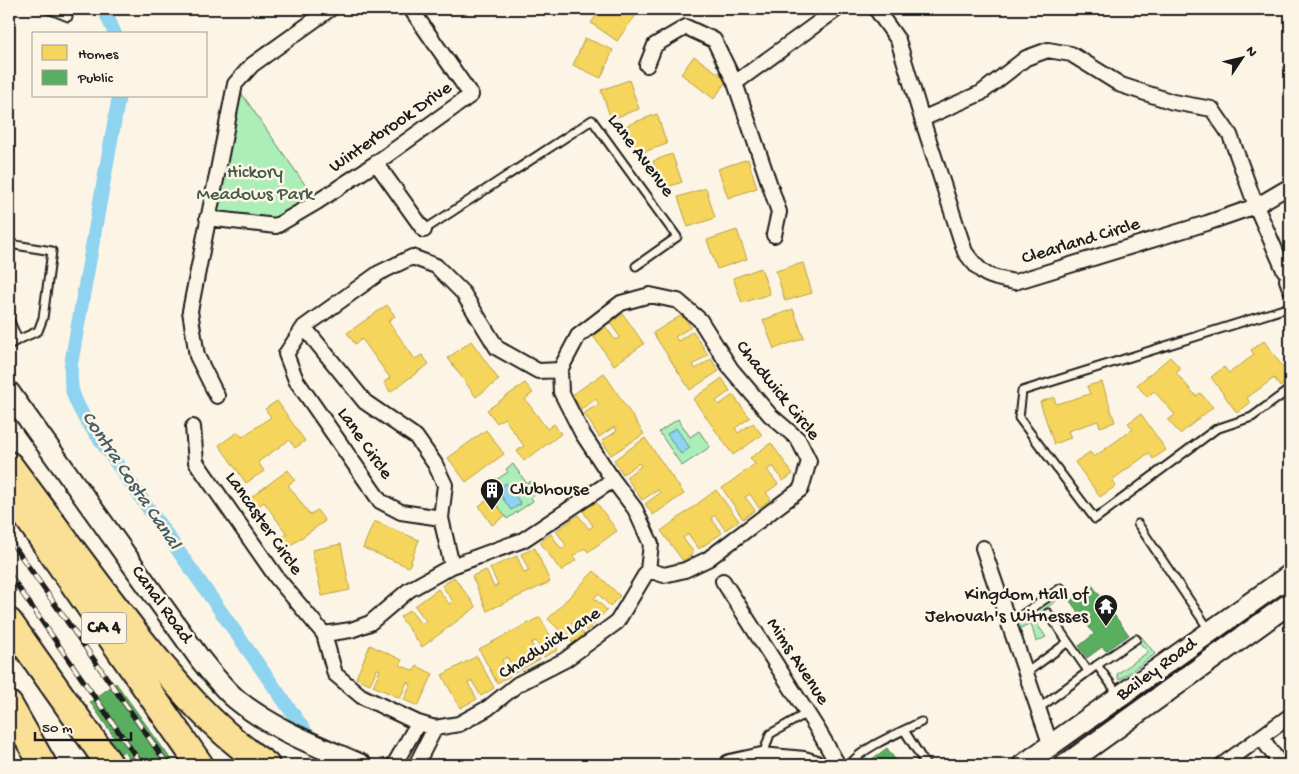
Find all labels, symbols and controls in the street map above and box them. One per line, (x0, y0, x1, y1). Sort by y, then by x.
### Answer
legend (32, 32, 208, 98)
north arrow (1216, 32, 1266, 82)
text: N (1241, 43, 1260, 61)
text: Homes (78, 46, 119, 64)
text: Public (77, 70, 114, 88)
street label: Winterbrook Drive (325, 77, 457, 179)
street label: Lane Avenue (601, 110, 679, 202)
park label: Hickory Meadows Park (197, 162, 315, 207)
street label: Clearland Circle (1019, 213, 1143, 271)
street label: Chadwick Circle (730, 336, 824, 446)
street label: Lane Circle (331, 404, 397, 485)
water label: Contra Costa Canal (75, 408, 186, 556)
street label: Lancaster Circle (219, 468, 307, 580)
building icon: Clubhouse (479, 477, 505, 511)
place label: Clubhouse (510, 479, 589, 502)
street label: Canal Road (125, 562, 198, 650)
place label: Kingdom Hall of Jehovah's Witnesses (925, 584, 1090, 629)
temple icon: Kingdom Hall of Jehovah's Witnesses (1093, 593, 1119, 627)
street label: Chadwick Lane (495, 602, 605, 685)
road number: CA 4 (82, 612, 126, 644)
street label: Mims Avenue (760, 614, 834, 710)
street label: Bailey Road (1112, 632, 1203, 707)
scale bar (35, 709, 131, 741)
text: 50 m (42, 720, 73, 738)

